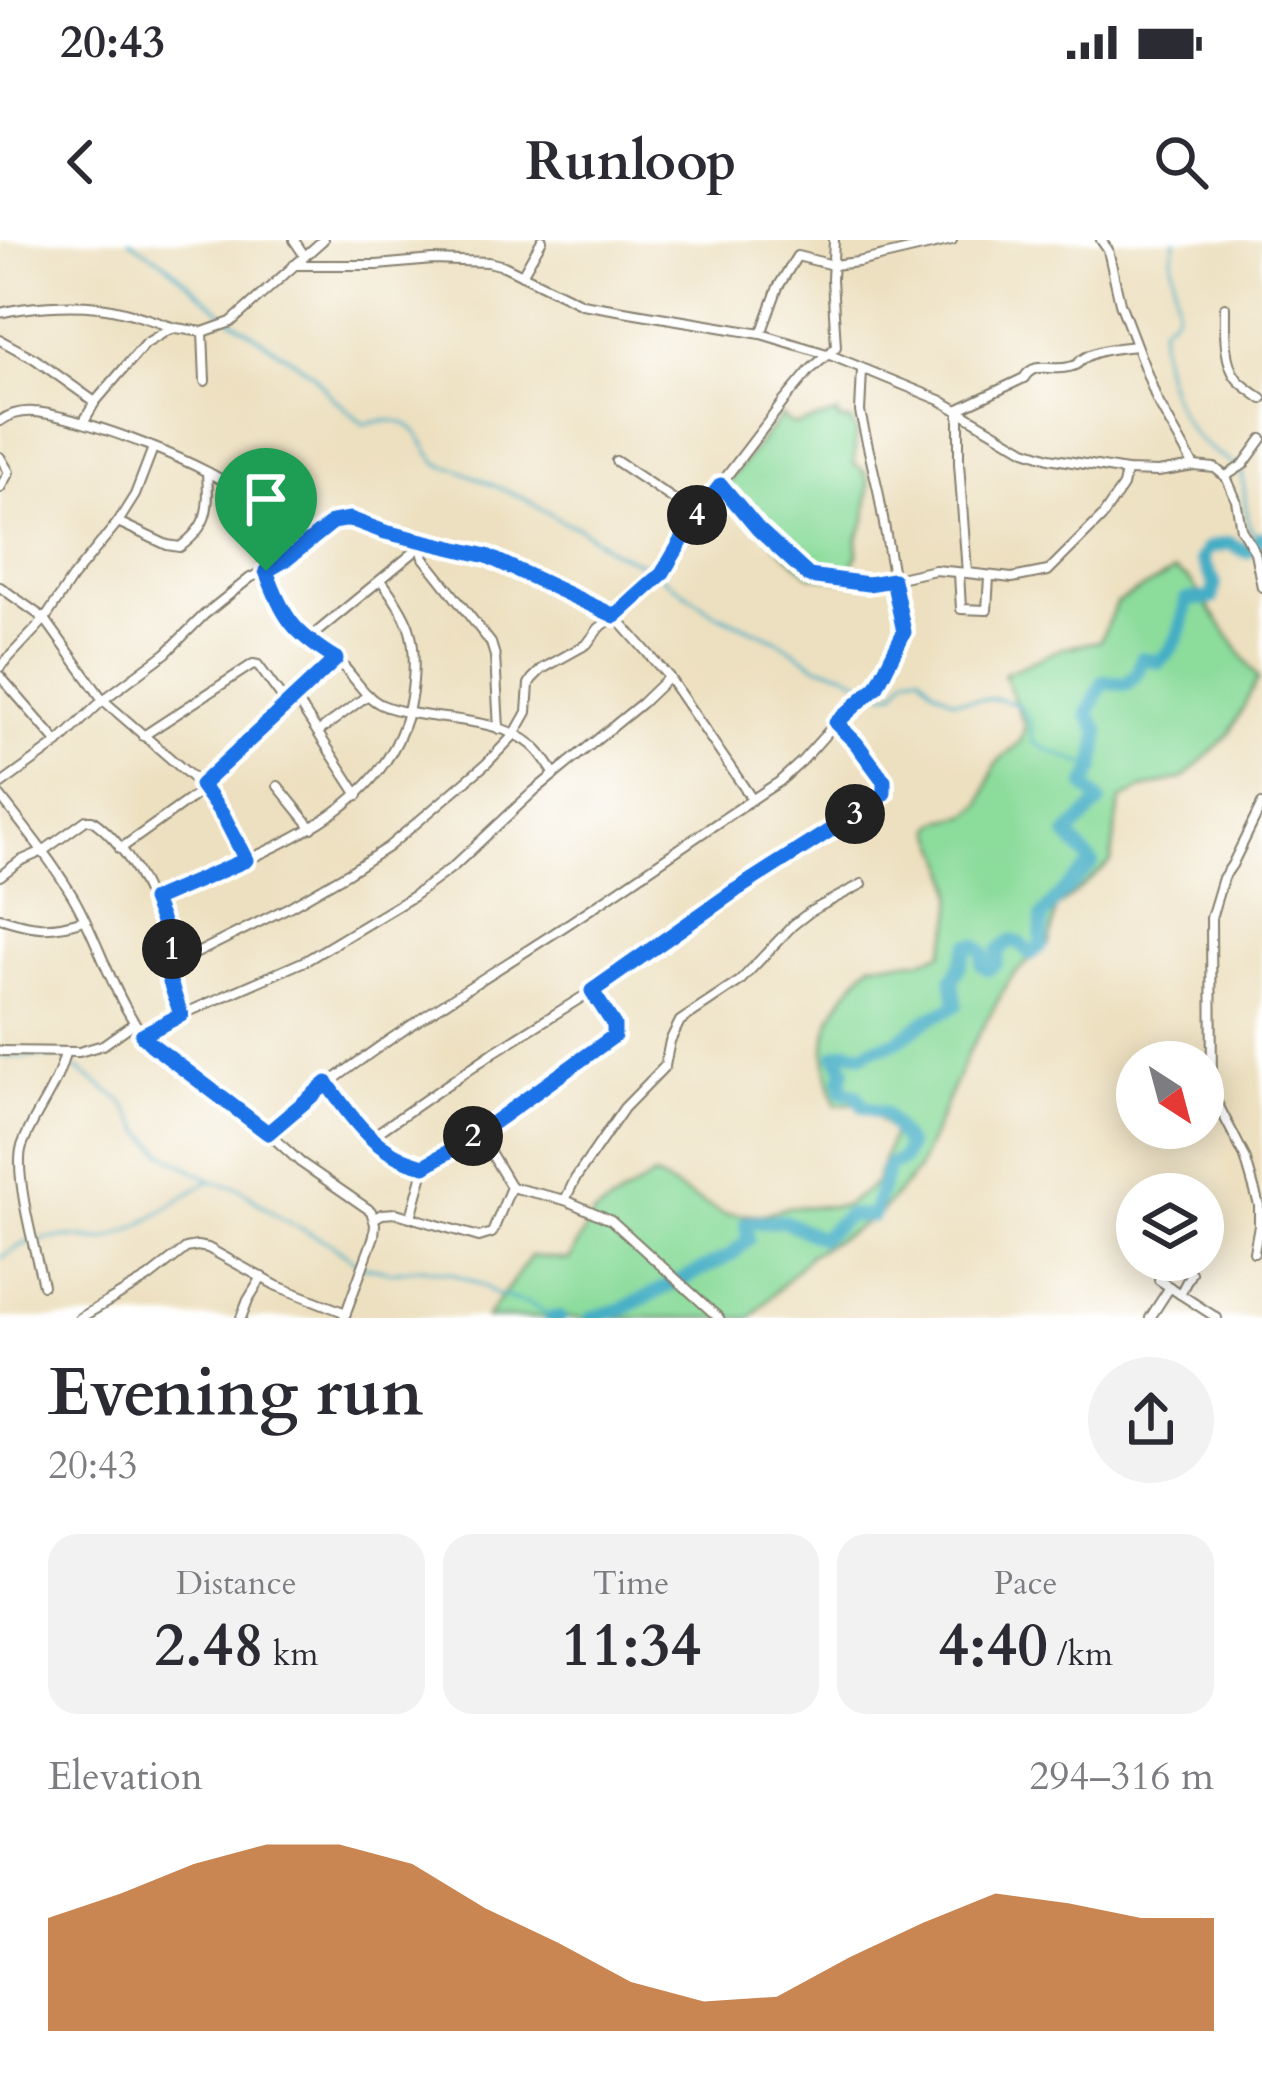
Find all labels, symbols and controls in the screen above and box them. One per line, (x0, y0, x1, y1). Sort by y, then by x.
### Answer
text: 20:43 (60, 12, 165, 73)
text: Runloop (525, 126, 737, 199)
icon: back (48, 129, 114, 195)
icon: search (1148, 129, 1214, 195)
pin (215, 448, 317, 571)
icon: arrive (233, 466, 299, 532)
pin: 4 (667, 485, 727, 545)
text: 4 (689, 492, 705, 537)
pin: 3 (825, 784, 885, 844)
text: 3 (847, 791, 863, 836)
pin: 1 (142, 919, 202, 979)
text: 1 (164, 926, 180, 971)
north arrow (1116, 1041, 1224, 1149)
map controls (1116, 1041, 1224, 1281)
pin: 2 (443, 1106, 503, 1166)
text: 2 (465, 1113, 481, 1158)
button: layers (1116, 1173, 1224, 1281)
text: Evening run (48, 1349, 423, 1438)
button: share (1088, 1357, 1214, 1483)
text: 20:43 (48, 1439, 138, 1492)
text: Distance (176, 1561, 297, 1606)
text: Time (593, 1561, 669, 1606)
text: Pace (994, 1561, 1058, 1606)
text: 2.48 (154, 1606, 264, 1687)
text: 11:34 (561, 1606, 701, 1687)
text: 4:40 (938, 1606, 1048, 1687)
text: km (264, 1632, 318, 1677)
text: /km (1048, 1632, 1113, 1677)
text: Elevation (48, 1750, 203, 1803)
text: 294–316 m (1029, 1750, 1214, 1803)

